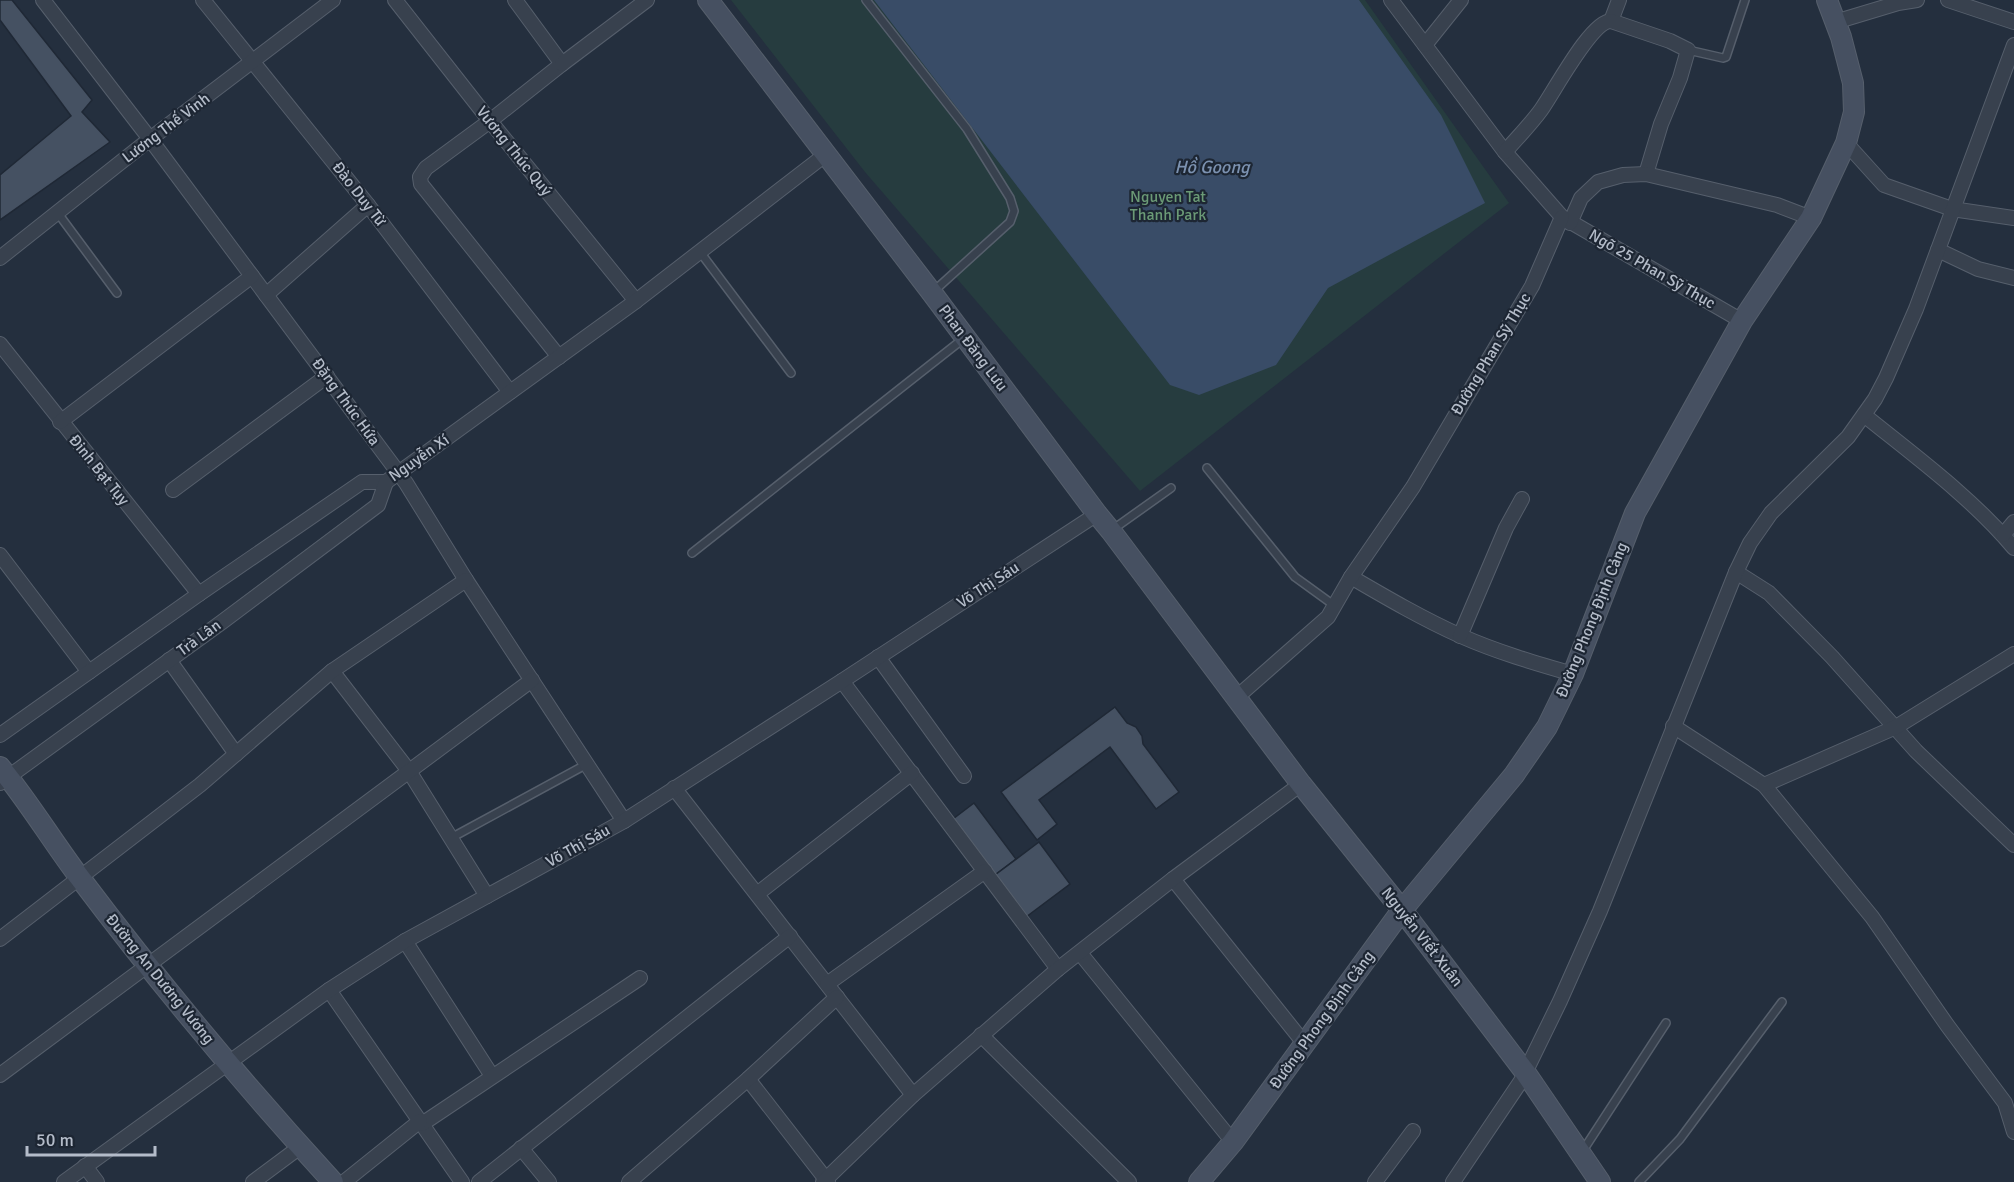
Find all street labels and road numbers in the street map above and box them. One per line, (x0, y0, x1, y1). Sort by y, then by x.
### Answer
street label: Lương Thế Vinh (118, 88, 214, 168)
street label: Vương Thúc Quý (472, 102, 557, 200)
street label: Đào Duy Từ (328, 158, 391, 231)
street label: Ngõ 25 Phan Sỹ Thục (1585, 225, 1719, 313)
street label: Đường Phan Sỹ Thục (1447, 289, 1535, 419)
street label: Phan Đăng Lưu (934, 301, 1012, 395)
street label: Đặng Thúc Hứa (308, 354, 384, 450)
street label: Nguyễn Xí (385, 430, 454, 486)
street label: Đinh Bạt Tụy (64, 431, 134, 510)
street label: Đường Phong Định Cảng (1552, 539, 1632, 701)
street label: Võ Thị Sáu (953, 557, 1023, 613)
street label: Trà Lân (173, 615, 225, 661)
street label: Võ Thị Sáu (542, 820, 614, 872)
street label: Nguyễn Viết Xuân (1377, 883, 1467, 991)
street label: Đường An Dương Vương (101, 910, 219, 1048)
street label: Đường Phong Định Cảng (1265, 947, 1379, 1093)

